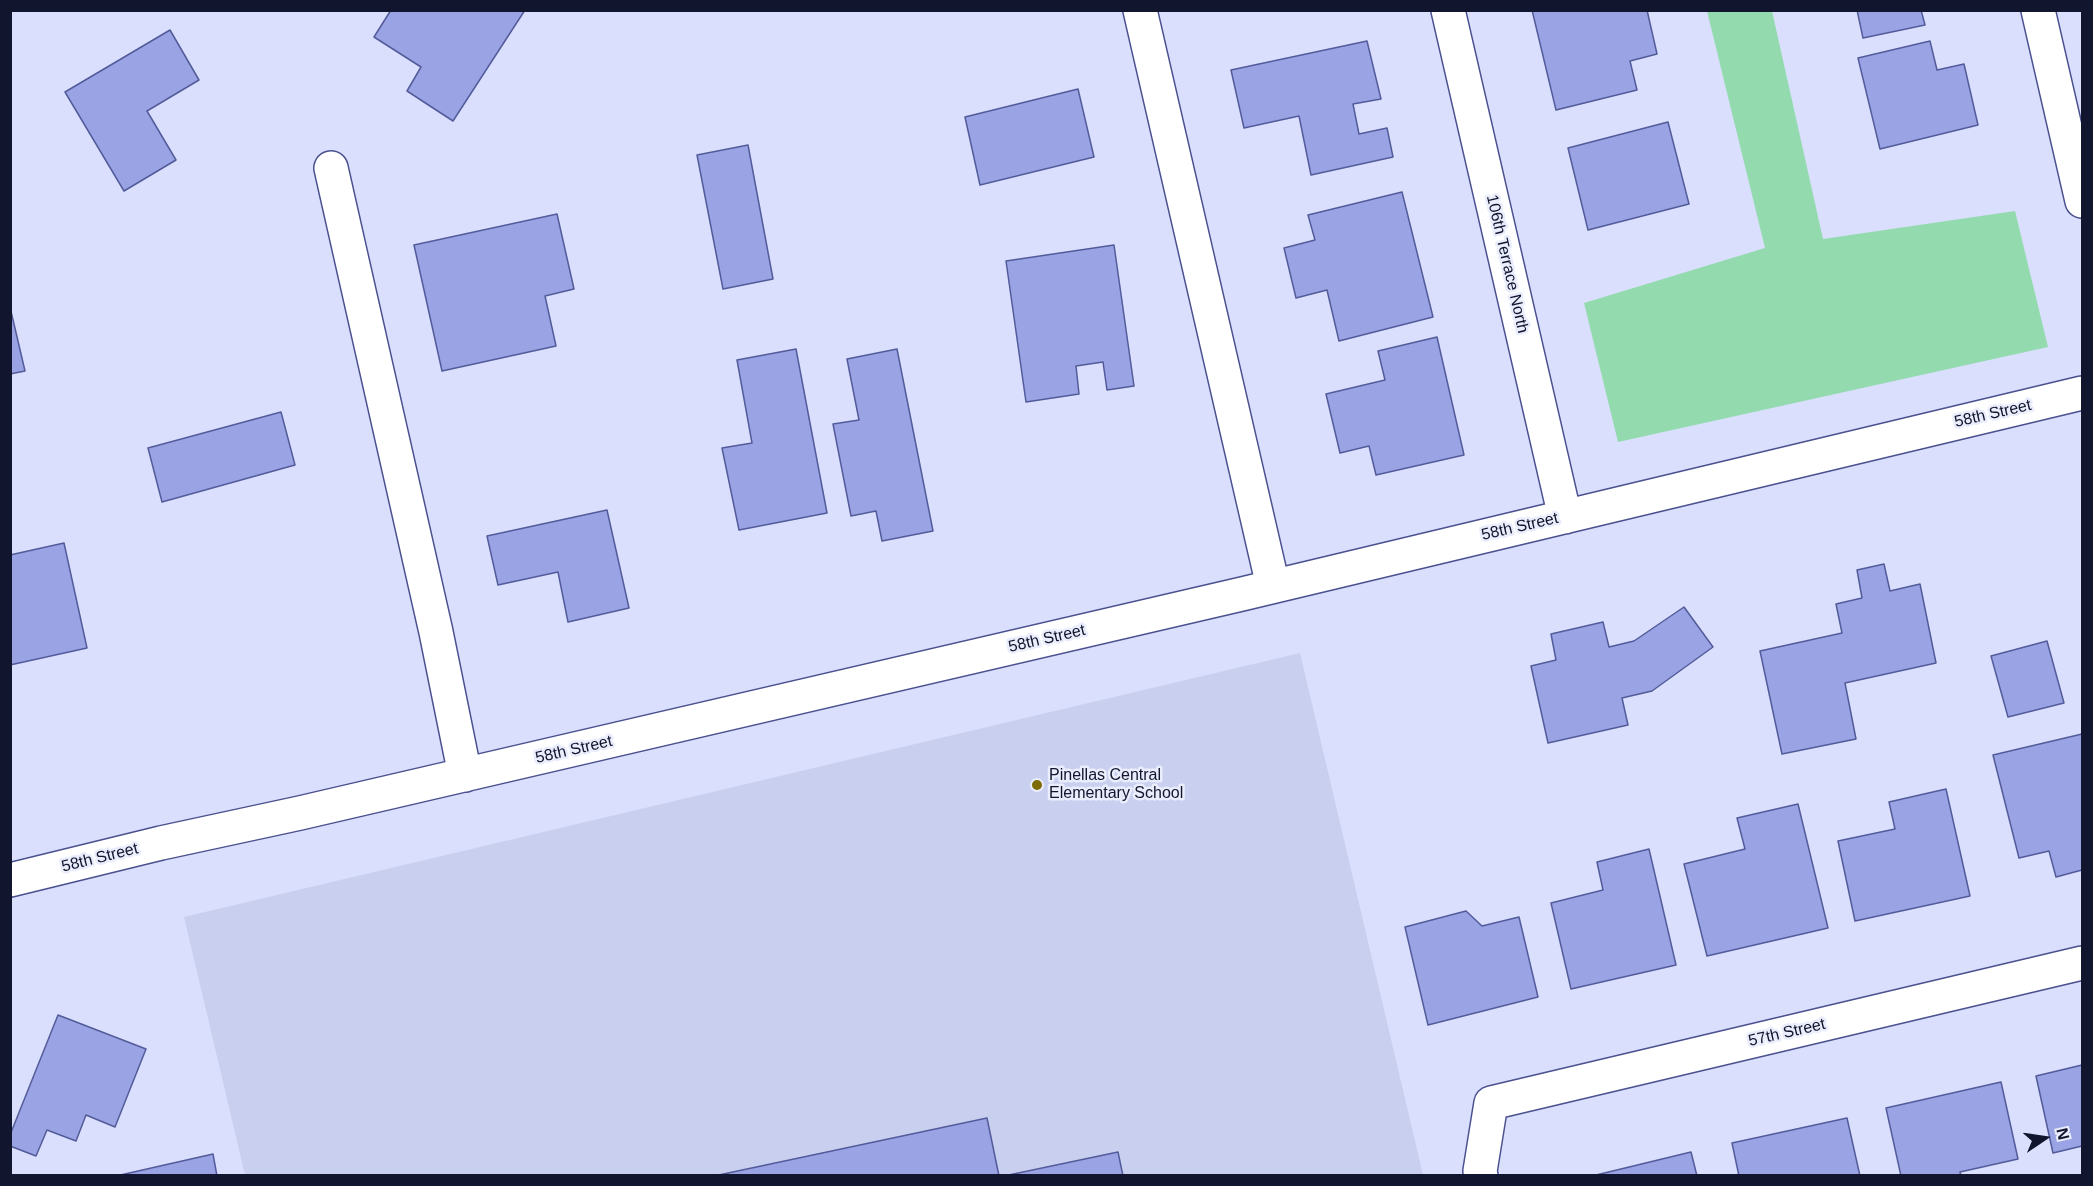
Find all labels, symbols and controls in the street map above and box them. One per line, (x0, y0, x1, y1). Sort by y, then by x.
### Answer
street label: 106th Terrace North (1482, 193, 1532, 335)
street label: 58th Street (1953, 396, 2033, 432)
street label: 58th Street (1480, 509, 1560, 545)
street label: 58th Street (1007, 621, 1087, 657)
street label: 58th Street (534, 732, 614, 768)
place label: Pinellas Central Elementary School (1049, 766, 1183, 804)
marker: Pinellas Central Elementary School (1030, 778, 1044, 792)
street label: 58th Street (60, 839, 140, 877)
street label: 57th Street (1747, 1015, 1827, 1051)
north arrow (2015, 1108, 2075, 1168)
text: N (2053, 1126, 2073, 1141)

